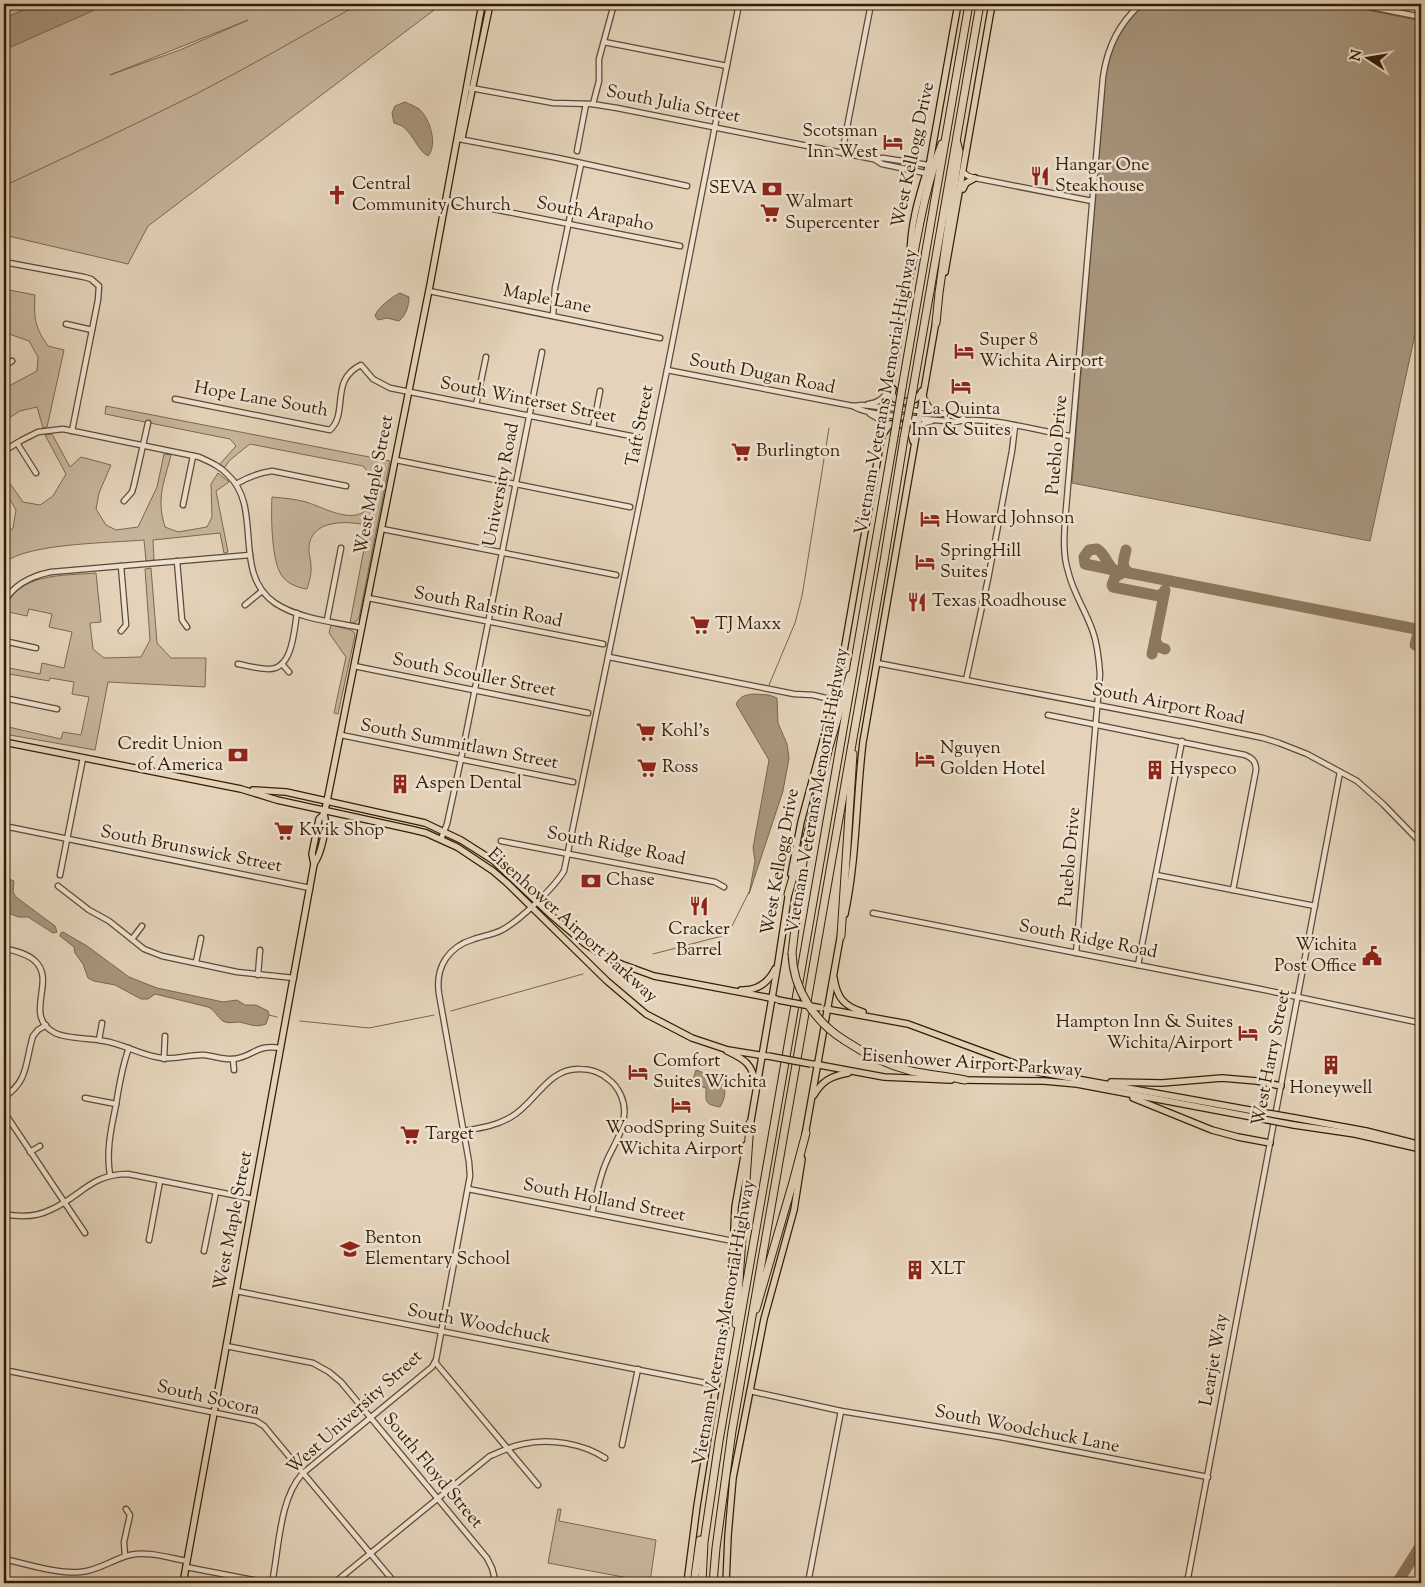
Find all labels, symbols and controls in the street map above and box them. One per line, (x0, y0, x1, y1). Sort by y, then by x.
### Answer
north arrow (1342, 32, 1392, 82)
text: N (1346, 48, 1368, 63)
street label: South Julia Street (604, 79, 742, 131)
street label: West Kellogg Drive (886, 80, 942, 230)
place label: Scotsman Inn West (802, 119, 878, 166)
hotel icon: Scotsman Inn West (882, 131, 904, 153)
place label: Hangar One Steakhouse (1055, 153, 1150, 200)
restaurant icon: Hangar One Steakhouse (1029, 165, 1051, 187)
place label: Central Community Church (352, 172, 511, 219)
place label: SEVA (709, 176, 757, 202)
bank icon: SEVA (761, 178, 783, 200)
church icon: Central Community Church (326, 184, 348, 206)
place label: Walmart Supercenter (785, 190, 880, 237)
street label: South Arapaho (534, 191, 656, 239)
supermarket icon: Walmart Supercenter (759, 202, 781, 224)
street label: Vietnam Veterans Memorial Highway (849, 247, 925, 537)
street label: Maple Lane (501, 279, 593, 321)
place label: Super 8 Wichita Airport (979, 328, 1104, 375)
hotel icon: Super 8 Wichita Airport (953, 340, 975, 362)
street label: South Dugan Road (687, 348, 837, 402)
street label: South Winterset Street (438, 371, 618, 431)
street label: Hope Lane South (192, 375, 330, 425)
hotel icon: La Quinta Inn & Suites (950, 375, 972, 397)
street label: Taft Street (620, 383, 662, 469)
street label: Pueblo Drive (1041, 394, 1075, 496)
place label: La Quinta Inn & Suites (911, 397, 1011, 444)
street label: West Maple Street (349, 413, 401, 557)
street label: University Road (477, 421, 527, 549)
place label: Burlington (756, 439, 841, 465)
supermarket icon: Burlington (730, 441, 752, 463)
place label: Howard Johnson (945, 506, 1075, 532)
hotel icon: Howard Johnson (919, 508, 941, 530)
place label: SpringHill Suites (940, 539, 1021, 586)
hotel icon: SpringHill Suites (914, 551, 936, 573)
street label: South Ralstin Road (411, 581, 565, 635)
place label: Texas Roadhouse (932, 589, 1067, 615)
restaurant icon: Texas Roadhouse (906, 591, 928, 613)
place label: TJ Maxx (715, 612, 781, 638)
supermarket icon: TJ Maxx (689, 614, 711, 636)
street label: Vietnam Veterans Memorial Highway (780, 646, 856, 936)
street label: South Scouller Street (390, 647, 558, 705)
street label: South Airport Road (1089, 677, 1247, 733)
street label: South Summitlawn Street (358, 713, 560, 777)
place label: Kohl's (661, 719, 710, 745)
supermarket icon: Kohl's (635, 721, 657, 743)
place label: Credit Union of America (118, 732, 223, 779)
place label: Nguyen Golden Hotel (940, 736, 1046, 783)
bank icon: Credit Union of America (227, 744, 249, 766)
hotel icon: Nguyen Golden Hotel (914, 748, 936, 770)
place label: Ross (662, 755, 698, 781)
supermarket icon: Ross (636, 757, 658, 779)
place label: Hyspeco (1170, 757, 1237, 783)
building icon: Hyspeco (1144, 759, 1166, 781)
place label: Aspen Dental (415, 771, 522, 797)
building icon: Aspen Dental (389, 773, 411, 795)
street label: West Kellogg Drive (755, 787, 807, 937)
street label: Pueblo Drive (1054, 806, 1088, 908)
place label: Kwik Shop (299, 818, 384, 844)
street label: South Brunswick Street (98, 820, 284, 880)
supermarket icon: Kwik Shop (273, 820, 295, 842)
street label: South Ridge Road (544, 821, 688, 873)
street label: Eisenhower Airport Parkway (481, 842, 663, 1010)
place label: Chase (606, 868, 655, 894)
bank icon: Chase (580, 870, 602, 892)
restaurant icon: Cracker Barrel (688, 895, 710, 917)
street label: South Ridge Road (1016, 914, 1160, 966)
place label: Cracker Barrel (668, 917, 730, 964)
place label: Wichita Post Office (1274, 933, 1357, 980)
public building icon: Wichita Post Office (1361, 945, 1383, 967)
street label: West Harry Street (1246, 987, 1298, 1129)
place label: Hampton Inn & Suites Wichita/Airport (1056, 1010, 1233, 1057)
hotel icon: Hampton Inn & Suites Wichita/Airport (1237, 1022, 1259, 1044)
street label: Eisenhower Airport Parkway (861, 1043, 1083, 1085)
place label: Comfort Suites Wichita (653, 1049, 767, 1096)
building icon: Honeywell (1320, 1054, 1342, 1076)
hotel icon: Comfort Suites Wichita (627, 1061, 649, 1083)
place label: Honeywell (1290, 1076, 1372, 1102)
hotel icon: WoodSpring Suites Wichita Airport (670, 1094, 692, 1116)
place label: WoodSpring Suites Wichita Airport (605, 1116, 757, 1163)
place label: Target (425, 1122, 474, 1148)
supermarket icon: Target (399, 1124, 421, 1146)
street label: West Maple Street (208, 1149, 260, 1293)
street label: South Holland Street (521, 1173, 687, 1229)
street label: Vietnam Veterans Memorial Highway (687, 1178, 763, 1468)
place label: Benton Elementary School (365, 1226, 510, 1273)
school or university icon: Benton Elementary School (339, 1238, 361, 1260)
place label: XLT (930, 1257, 966, 1283)
building icon: XLT (904, 1259, 926, 1281)
street label: South Woodchuck (405, 1298, 553, 1352)
street label: Learjet Way (1194, 1312, 1236, 1408)
street label: West University Street (281, 1345, 429, 1481)
street label: South Socora (154, 1375, 262, 1423)
street label: South Woodchuck Lane (932, 1399, 1122, 1461)
street label: South Floyd Street (376, 1407, 488, 1535)

